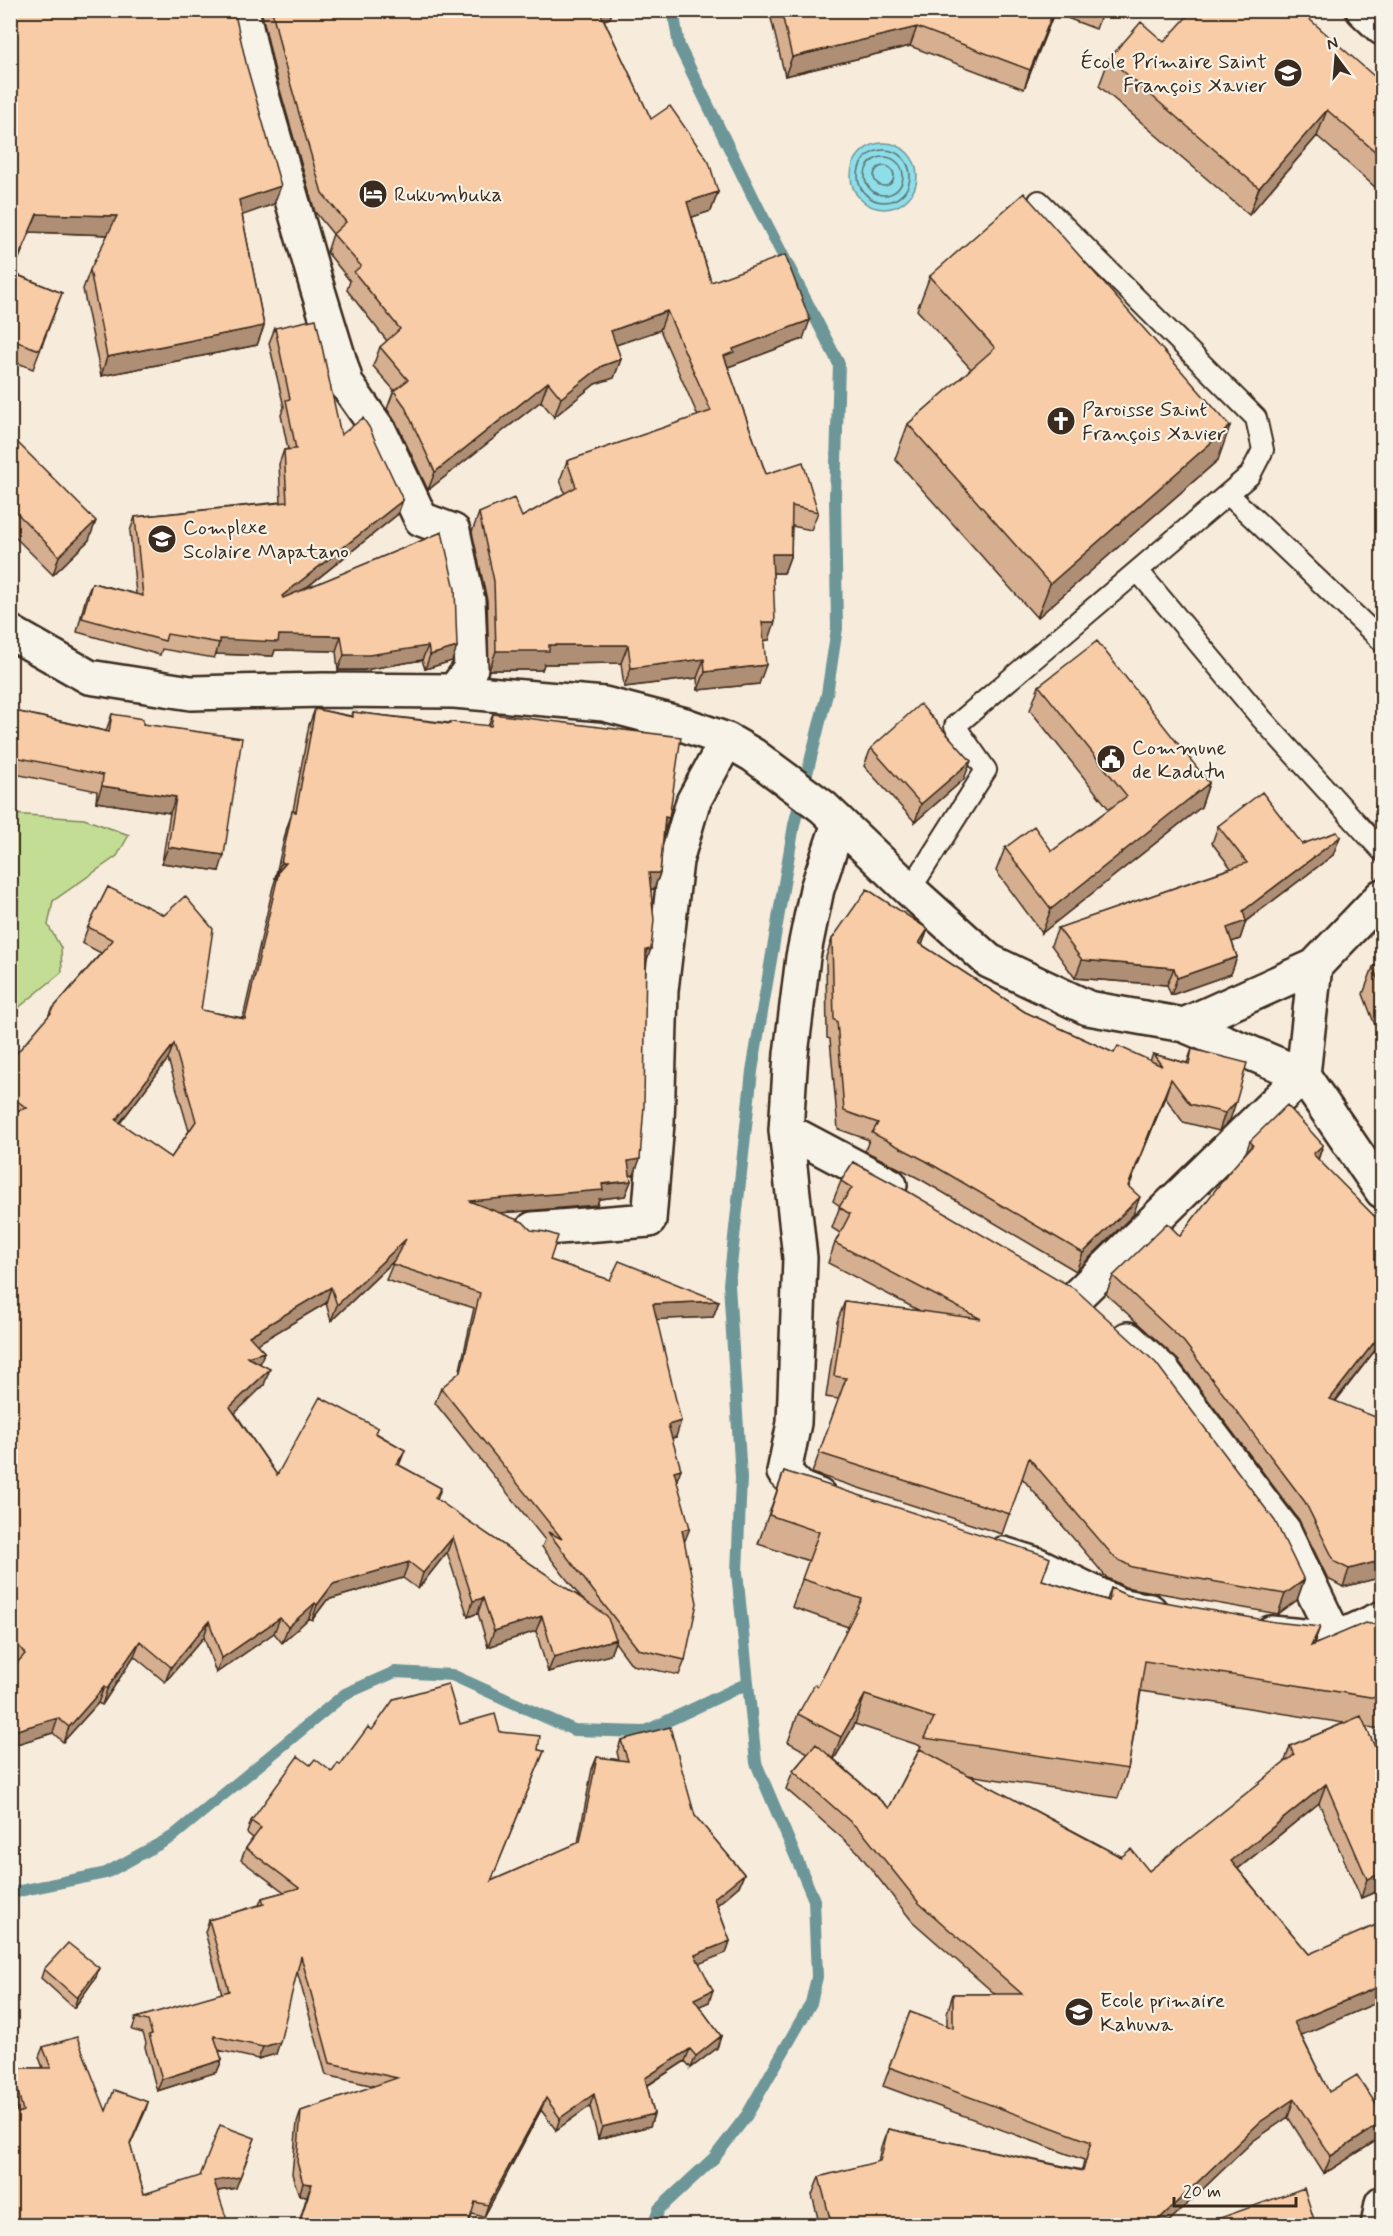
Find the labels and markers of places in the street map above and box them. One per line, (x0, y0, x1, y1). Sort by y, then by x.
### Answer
place label: École Primaire Saint François Xavier (1081, 48, 1267, 100)
school or university icon: École Primaire Saint François Xavier (1272, 57, 1304, 89)
hotel icon: Rukumbuka (357, 178, 389, 210)
place label: Rukumbuka (394, 181, 502, 209)
place label: Paroisse Saint François Xavier (1082, 396, 1226, 448)
church icon: Paroisse Saint François Xavier (1045, 405, 1077, 437)
place label: Complexe Scolaire Mapatano (183, 514, 349, 566)
school or university icon: Complexe Scolaire Mapatano (146, 523, 178, 555)
place label: Commune de Kadutu (1132, 734, 1227, 786)
public building icon: Commune de Kadutu (1095, 743, 1127, 775)
place label: Ecole primaire Kahuwa (1100, 1987, 1225, 2039)
school or university icon: Ecole primaire Kahuwa (1063, 1996, 1095, 2028)

